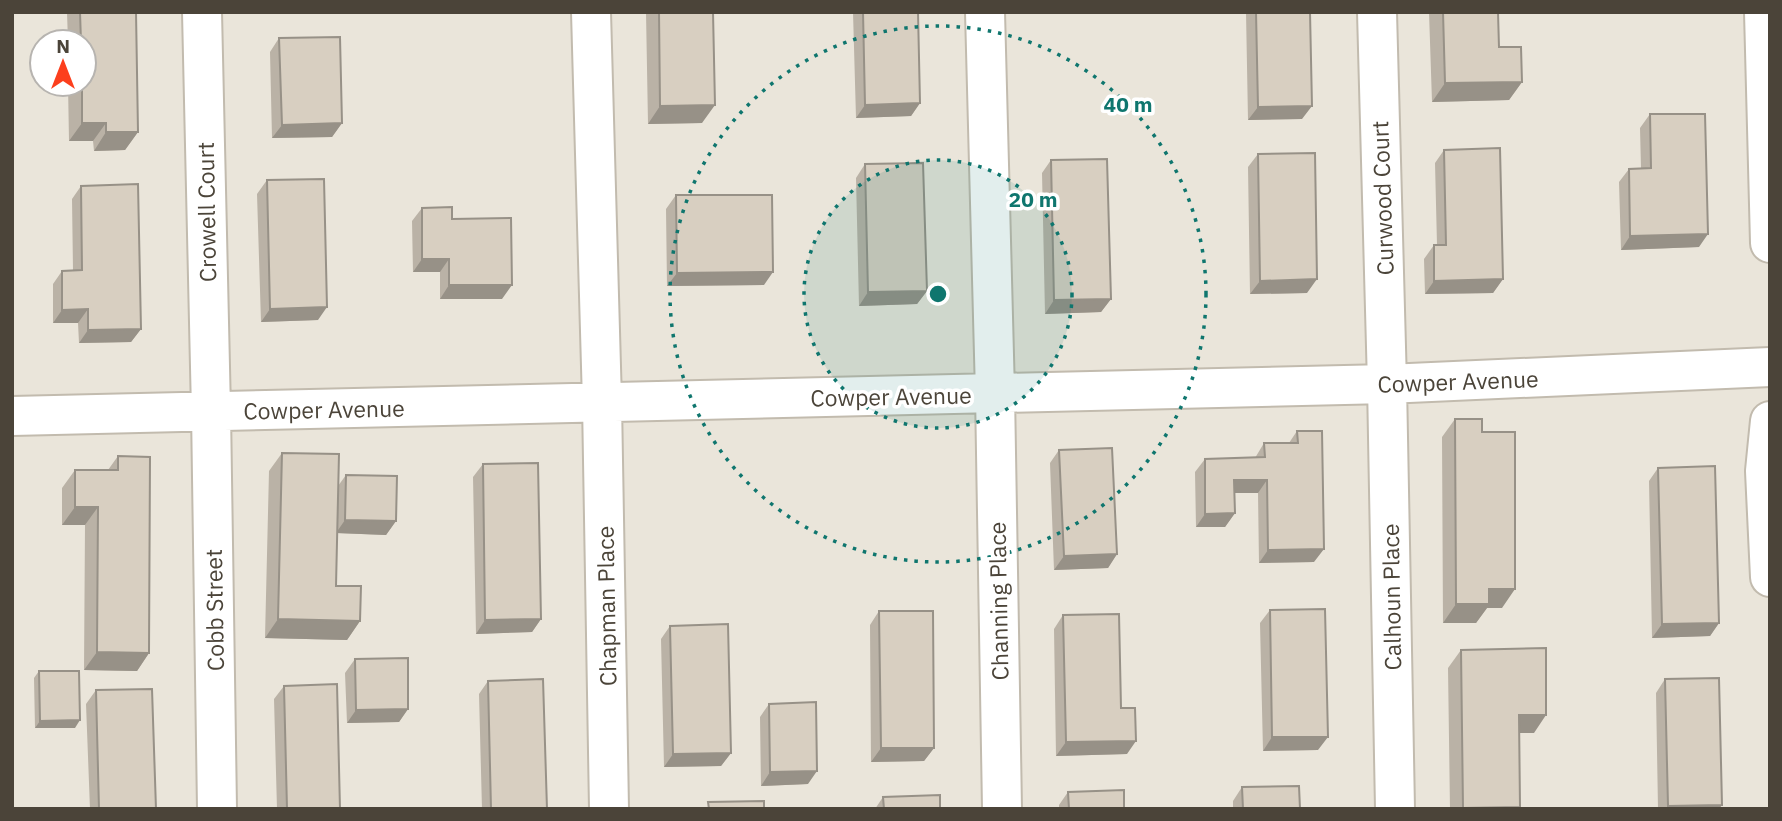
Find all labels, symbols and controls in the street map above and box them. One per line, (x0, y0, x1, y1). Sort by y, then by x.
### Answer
north arrow (28, 28, 98, 98)
text: N (56, 34, 70, 58)
text: 40 m (1104, 90, 1152, 118)
street label: Curwood Court (1364, 120, 1400, 276)
street label: Crowell Court (190, 142, 222, 282)
text: 20 m (1009, 185, 1057, 213)
centre of rings (926, 282, 950, 306)
street label: Cowper Avenue (1377, 363, 1539, 399)
street label: Cowper Avenue (810, 380, 972, 412)
street label: Cowper Avenue (243, 393, 405, 425)
street label: Channing Place (982, 521, 1014, 681)
street label: Calhoun Place (1375, 523, 1407, 671)
street label: Chapman Place (590, 526, 622, 686)
street label: Cobb Street (198, 549, 230, 671)

